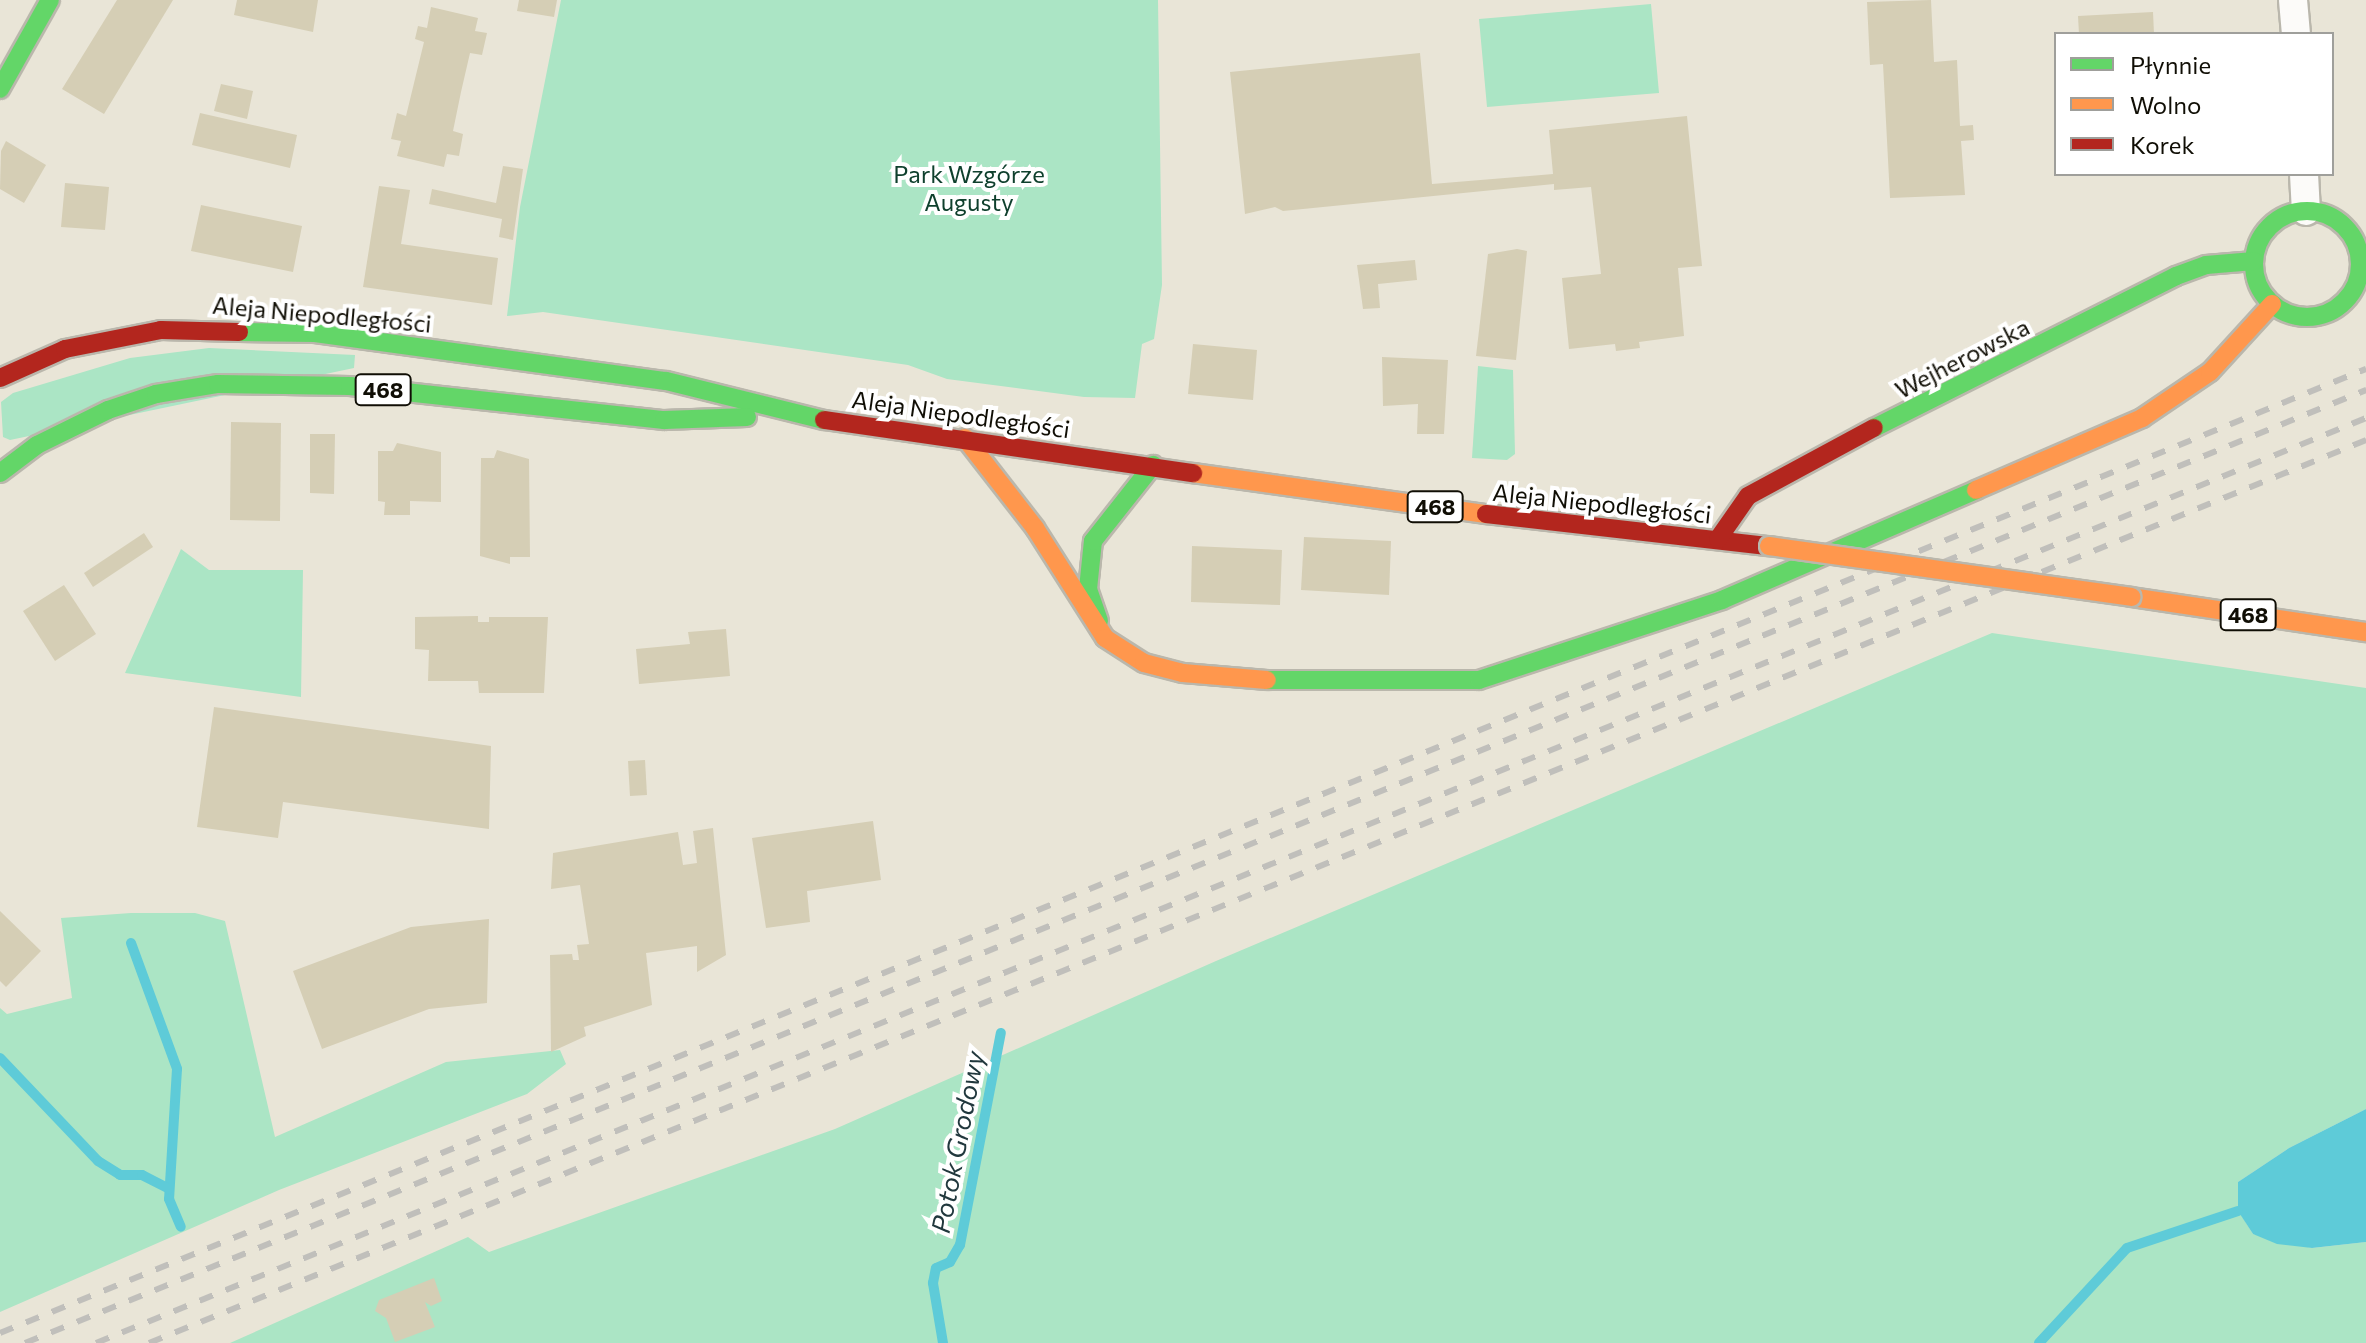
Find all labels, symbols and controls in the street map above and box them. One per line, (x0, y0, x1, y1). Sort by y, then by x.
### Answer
legend (2054, 32, 2334, 176)
text: Płynnie (2130, 50, 2211, 79)
text: Wolno (2130, 90, 2201, 119)
text: Korek (2130, 130, 2194, 159)
park label: Park Wzgórze Augusty (893, 160, 1045, 216)
street label: Aleja Niepodległości (211, 290, 433, 338)
street label: Wejherowska (1890, 312, 2034, 404)
road number: 468 (353, 372, 413, 408)
street label: Aleja Niepodległości (850, 384, 1072, 444)
street label: Aleja Niepodległości (1491, 477, 1713, 529)
road number: 468 (1405, 489, 1465, 525)
road number: 468 (2218, 597, 2278, 633)
water label: Potok Grodowy (924, 1048, 990, 1236)

